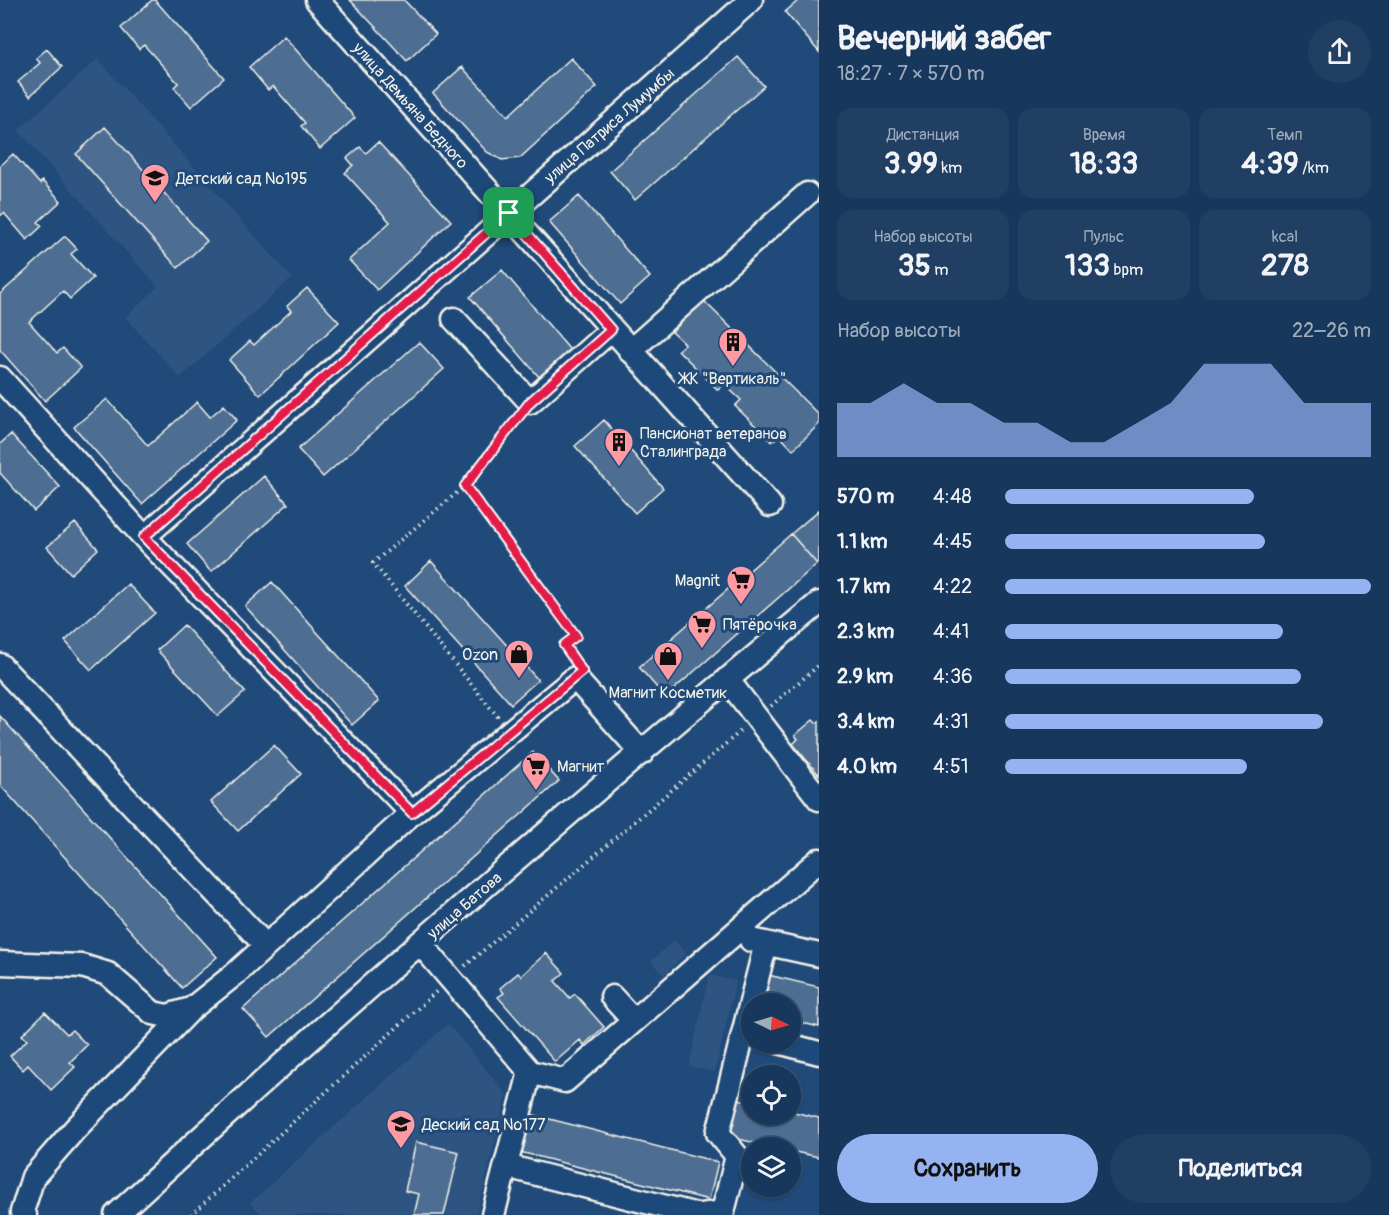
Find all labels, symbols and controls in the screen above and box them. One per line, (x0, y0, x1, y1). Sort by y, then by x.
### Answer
text: Вечерний забег (837, 18, 1051, 59)
button: share (1308, 20, 1371, 83)
street label: улица Демьяна Бедного (348, 38, 472, 173)
text: 18:27 · 7 × 570 m (837, 61, 985, 86)
street label: улица Патриса Лумумбы (540, 64, 679, 188)
text: Дистанция (887, 125, 959, 145)
text: Время (1083, 125, 1125, 145)
text: Темп (1267, 125, 1303, 145)
text: 3.99 (884, 145, 938, 182)
text: 18:33 (1070, 145, 1138, 182)
text: 4:39 (1241, 145, 1299, 182)
text: km (938, 158, 962, 178)
text: /km (1299, 158, 1329, 178)
school or university icon: Детский сад №195 (139, 162, 171, 204)
place label: Детский сад №195 (175, 169, 307, 189)
pin (483, 187, 534, 238)
icon: arrive (492, 196, 525, 229)
text: Набор высоты (873, 227, 973, 247)
text: Пульс (1084, 227, 1124, 247)
text: kcal (1272, 227, 1298, 247)
text: 35 (898, 247, 931, 284)
text: 133 (1065, 247, 1110, 284)
text: 278 (1261, 247, 1309, 284)
text: m (931, 260, 948, 280)
text: bpm (1110, 260, 1143, 280)
text: Набор высоты (837, 318, 961, 343)
text: 22–26 m (1292, 318, 1371, 343)
building icon: ЖК "Вертикаль" (717, 326, 749, 368)
place label: ЖК "Вертикаль" (677, 369, 786, 389)
place label: Пансионат ветеранов Сталинграда (640, 424, 787, 462)
building icon: Пансионат ветеранов Сталинграда (603, 426, 635, 468)
text: 570 m (837, 484, 894, 509)
text: 4:48 (933, 484, 972, 509)
text: 1.1 km (837, 529, 887, 554)
text: 4:45 (933, 529, 972, 554)
supermarket icon: Magnit (725, 564, 757, 606)
place label: Magnit (675, 571, 721, 591)
text: 1.7 km (837, 574, 890, 599)
text: 4:22 (933, 574, 972, 599)
supermarket icon: Пятёрочка (686, 608, 718, 650)
place label: Пятёрочка (723, 615, 797, 635)
text: 2.3 km (837, 619, 894, 644)
text: 4:41 (933, 619, 969, 644)
shop icon: Ozon (503, 638, 535, 680)
shop icon: Магнит Косметик (652, 640, 684, 682)
place label: Ozon (462, 645, 498, 665)
text: 2.9 km (837, 664, 893, 689)
text: 4:36 (933, 664, 973, 689)
place label: Магнит Косметик (609, 683, 727, 703)
text: 3.4 km (837, 709, 895, 734)
text: 4:31 (933, 709, 969, 734)
supermarket icon: Магнит (520, 750, 552, 792)
text: 4.0 km (837, 754, 897, 779)
text: 4:51 (933, 754, 969, 779)
place label: Магнит (557, 757, 605, 777)
street label: улица Батова (423, 868, 506, 944)
north arrow (741, 993, 801, 1053)
map controls (741, 993, 801, 1197)
button: locate (741, 1065, 801, 1125)
school or university icon: Деский сад №177 (385, 1108, 417, 1150)
place label: Деский сад №177 (421, 1115, 546, 1135)
button: Сохранить (837, 1134, 1098, 1203)
button: Поделиться (1110, 1134, 1371, 1203)
button: layers (741, 1137, 801, 1197)

